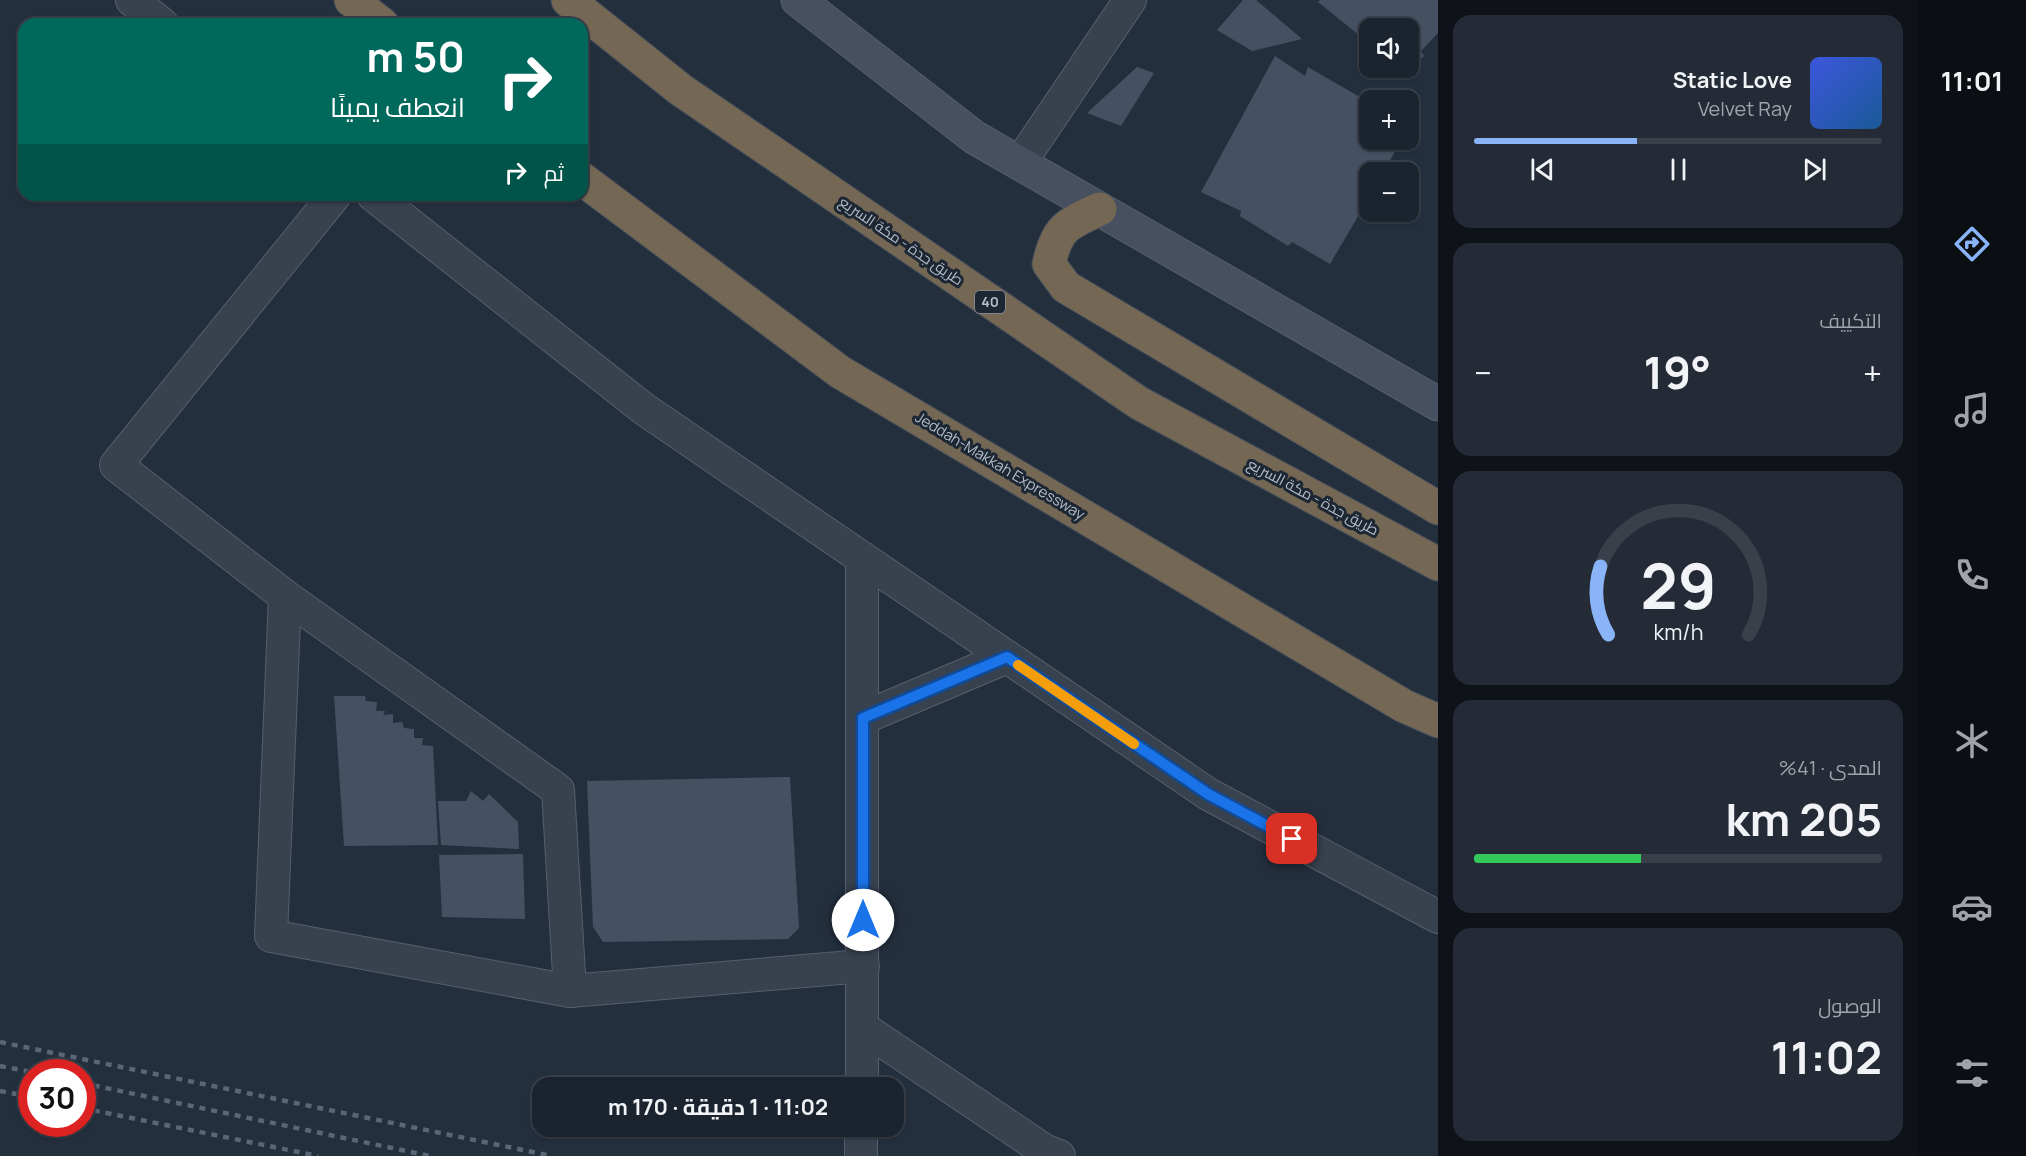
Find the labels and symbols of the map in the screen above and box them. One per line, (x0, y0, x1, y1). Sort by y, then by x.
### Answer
street label: طريق جدة - مكة السريع (834, 191, 968, 291)
road number: 40 (975, 291, 1005, 313)
street label: Jeddah-Makkah Expressway (911, 406, 1089, 525)
street label: طريق جدة - مكة السريع (1243, 453, 1383, 541)
pin (1266, 813, 1317, 864)
position arrow (831, 888, 895, 952)
speed limit sign: 30 (18, 1059, 96, 1137)

